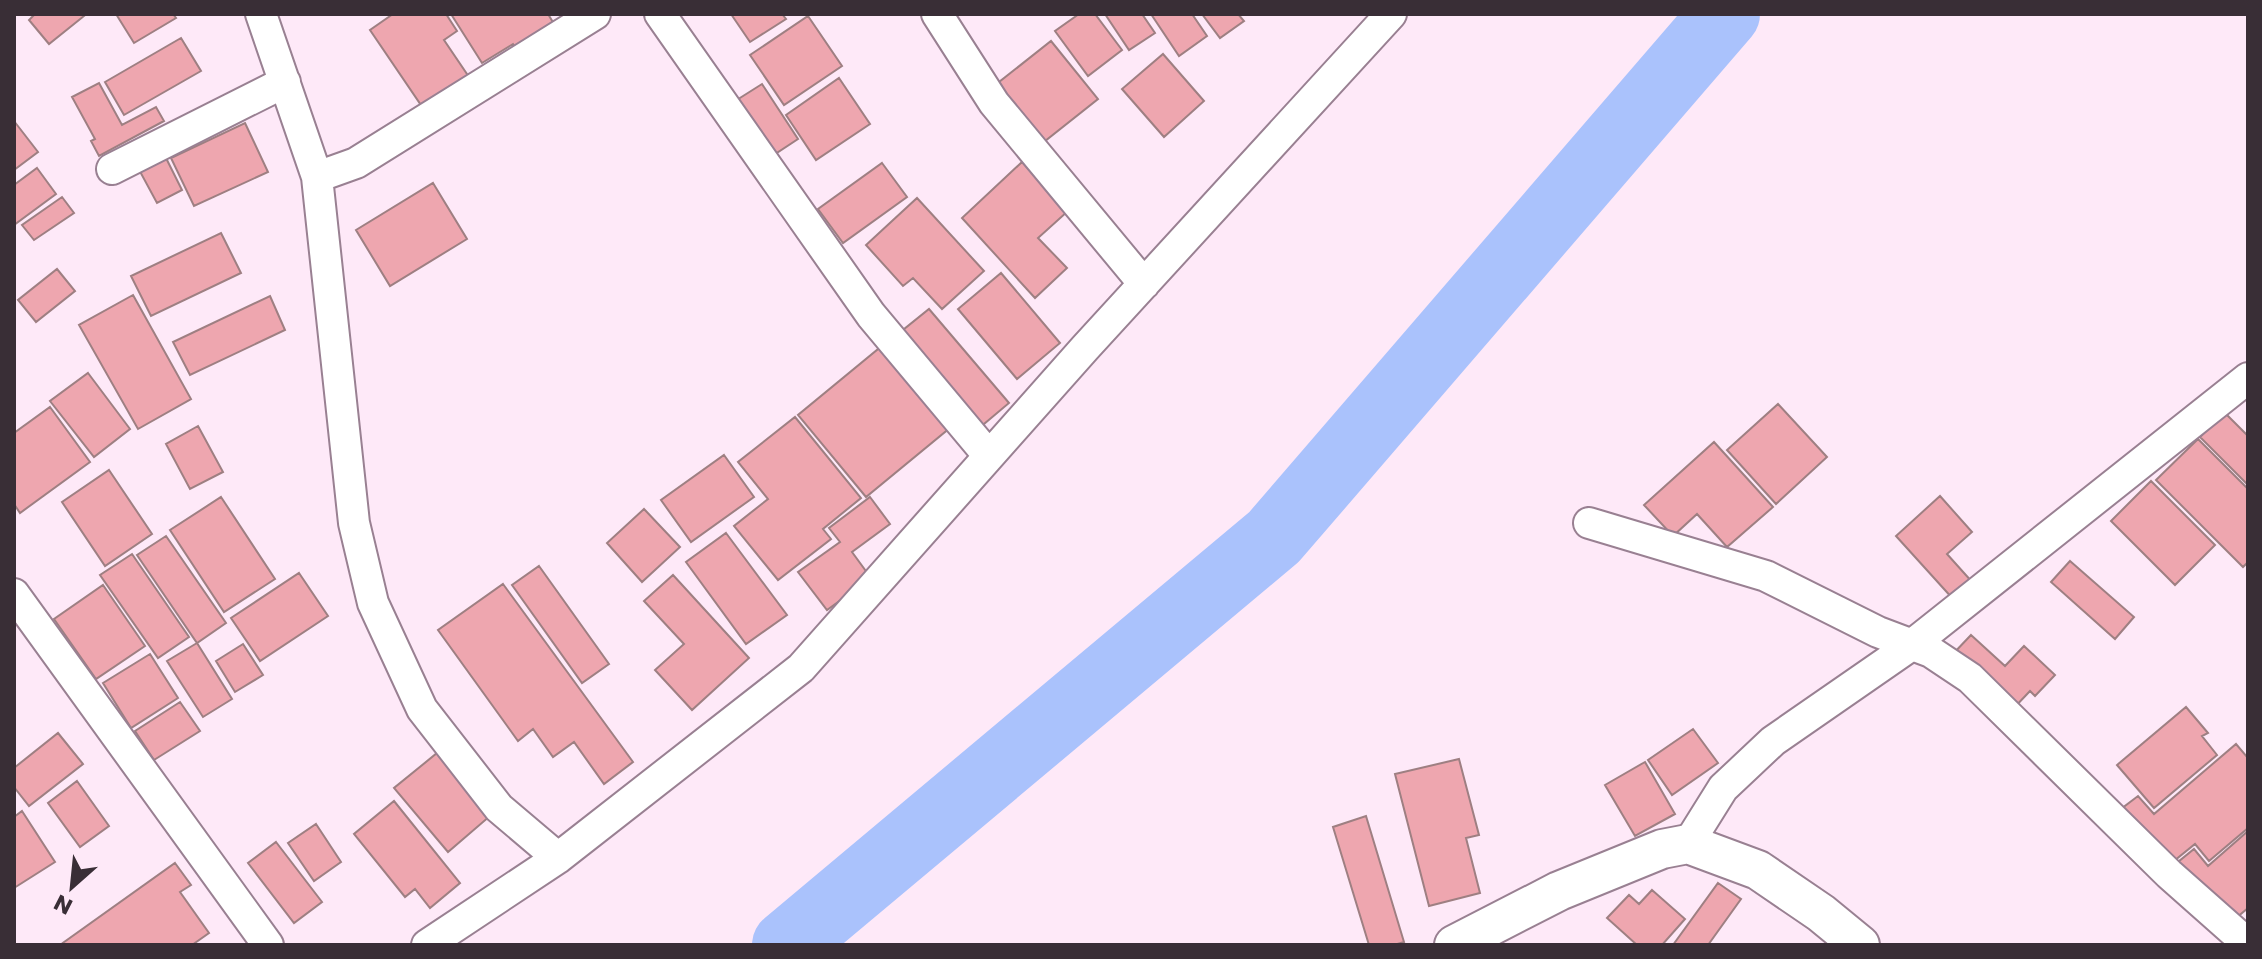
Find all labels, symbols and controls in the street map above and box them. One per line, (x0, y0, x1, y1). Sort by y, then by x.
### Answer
north arrow (32, 847, 112, 927)
text: N (49, 887, 78, 922)

